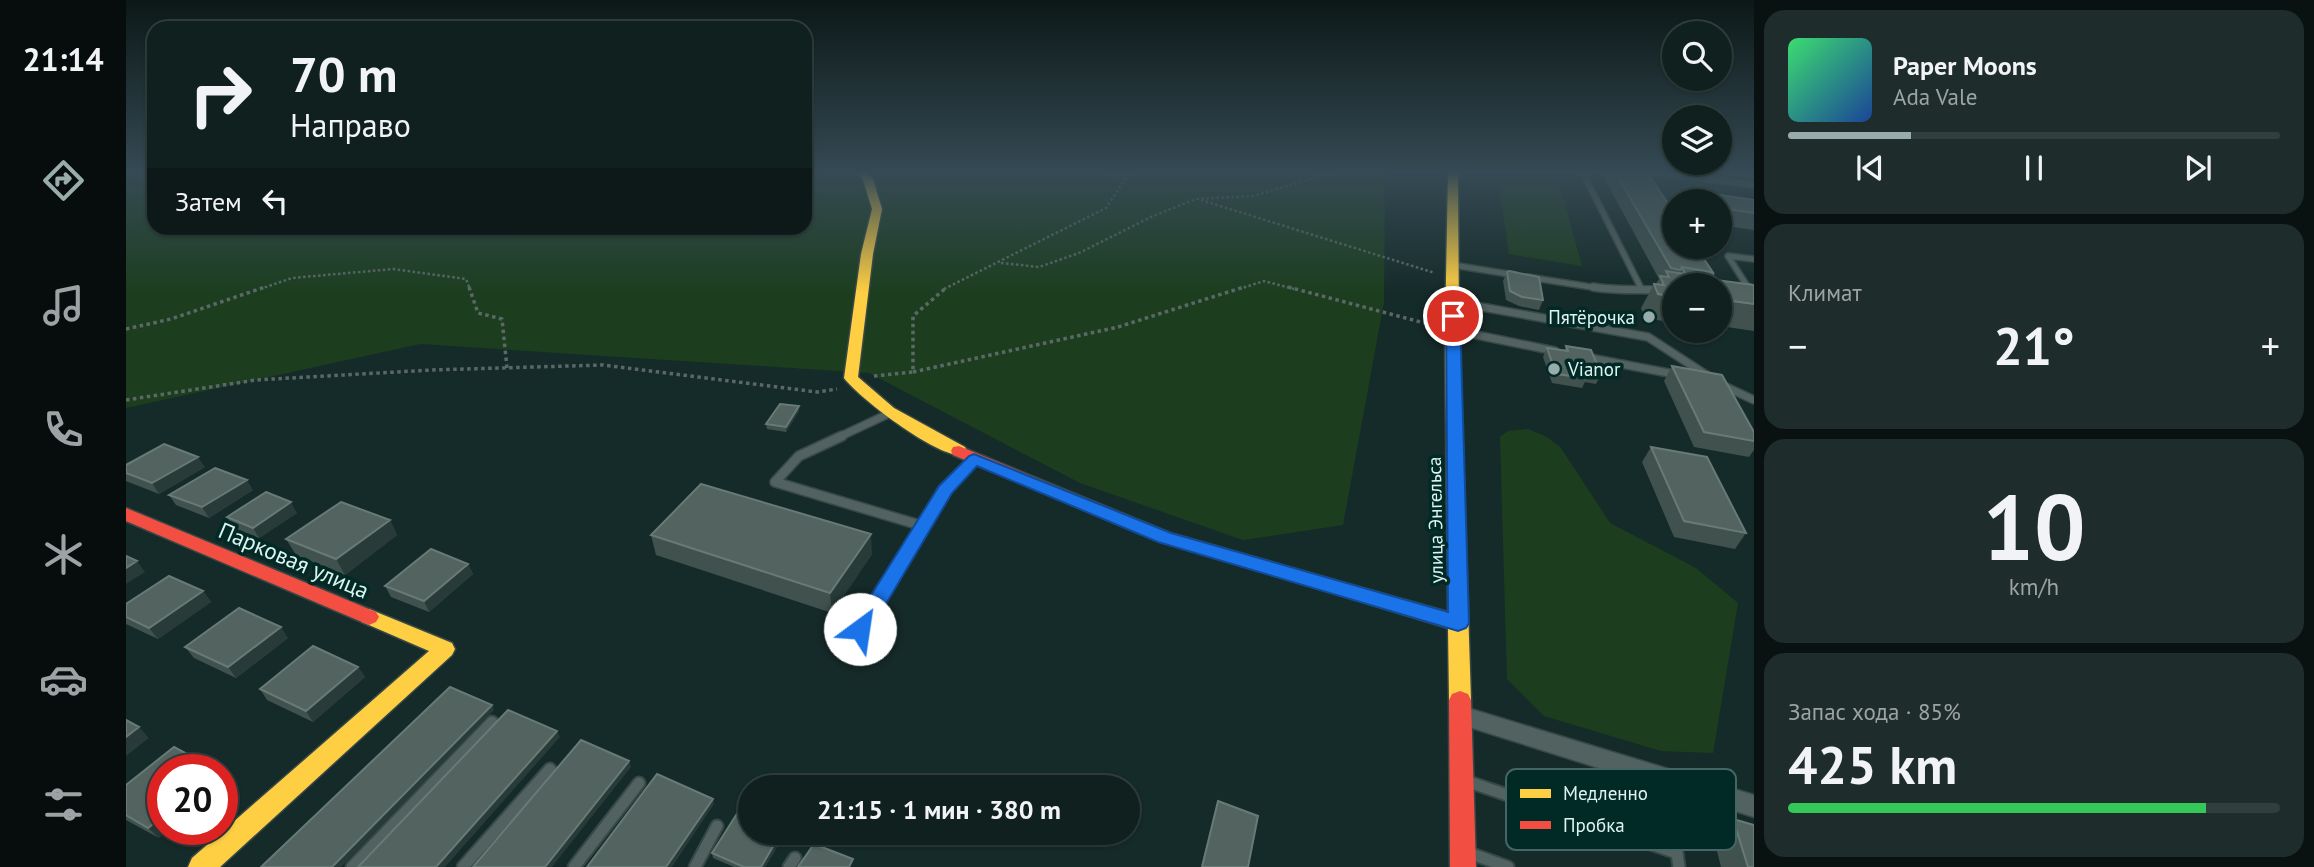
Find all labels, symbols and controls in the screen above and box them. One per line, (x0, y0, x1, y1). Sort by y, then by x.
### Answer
map controls (1662, 21, 1732, 343)
button: search (1662, 21, 1732, 91)
text: 21:14 (22, 38, 104, 80)
text: 70 m (290, 42, 397, 106)
icon: right (175, 49, 266, 140)
text: Paper Moons (1893, 49, 2037, 82)
text: Ada Vale (1893, 82, 1977, 111)
text: Направо (290, 104, 411, 146)
button: layers (1662, 105, 1732, 175)
icon: previous (1851, 149, 1889, 187)
icon: pause (2015, 149, 2053, 187)
icon: next (2179, 149, 2217, 187)
icon: directions (39, 156, 88, 205)
icon: left (256, 182, 294, 220)
text: Затем (175, 185, 242, 218)
button: + (1662, 189, 1732, 259)
button: − (1662, 273, 1732, 343)
text: Климат (1788, 278, 1862, 307)
icon: music (39, 281, 88, 330)
pin (1423, 286, 1483, 346)
icon: arrive (1434, 297, 1472, 335)
place label: Пятёрочка (1548, 305, 1635, 329)
marker: Пятёрочка (1641, 309, 1657, 325)
text: 21° (1993, 312, 2075, 379)
text: − (1788, 321, 1807, 370)
text: + (2261, 321, 2280, 370)
place label: Vianor (1567, 357, 1621, 381)
marker: Vianor (1546, 361, 1562, 377)
icon: phone (39, 405, 88, 454)
street label: улица Энгельса (1422, 456, 1448, 584)
text: 10 (1982, 467, 2086, 585)
street label: Парковая улица (214, 515, 374, 605)
icon: climate (39, 530, 88, 579)
text: km/h (2009, 572, 2059, 601)
position arrow (823, 592, 897, 666)
icon: car (39, 655, 88, 704)
text: Запас хода · 85% (1788, 697, 1961, 726)
text: 425 km (1788, 731, 1957, 798)
speed limit sign: 20 (147, 754, 238, 845)
legend (1506, 769, 1736, 850)
icon: filters (39, 780, 88, 829)
text: Медленно (1563, 781, 1648, 805)
text: 21:15 · 1 мин · 380 m (817, 793, 1061, 826)
text: Пробка (1563, 813, 1625, 837)

